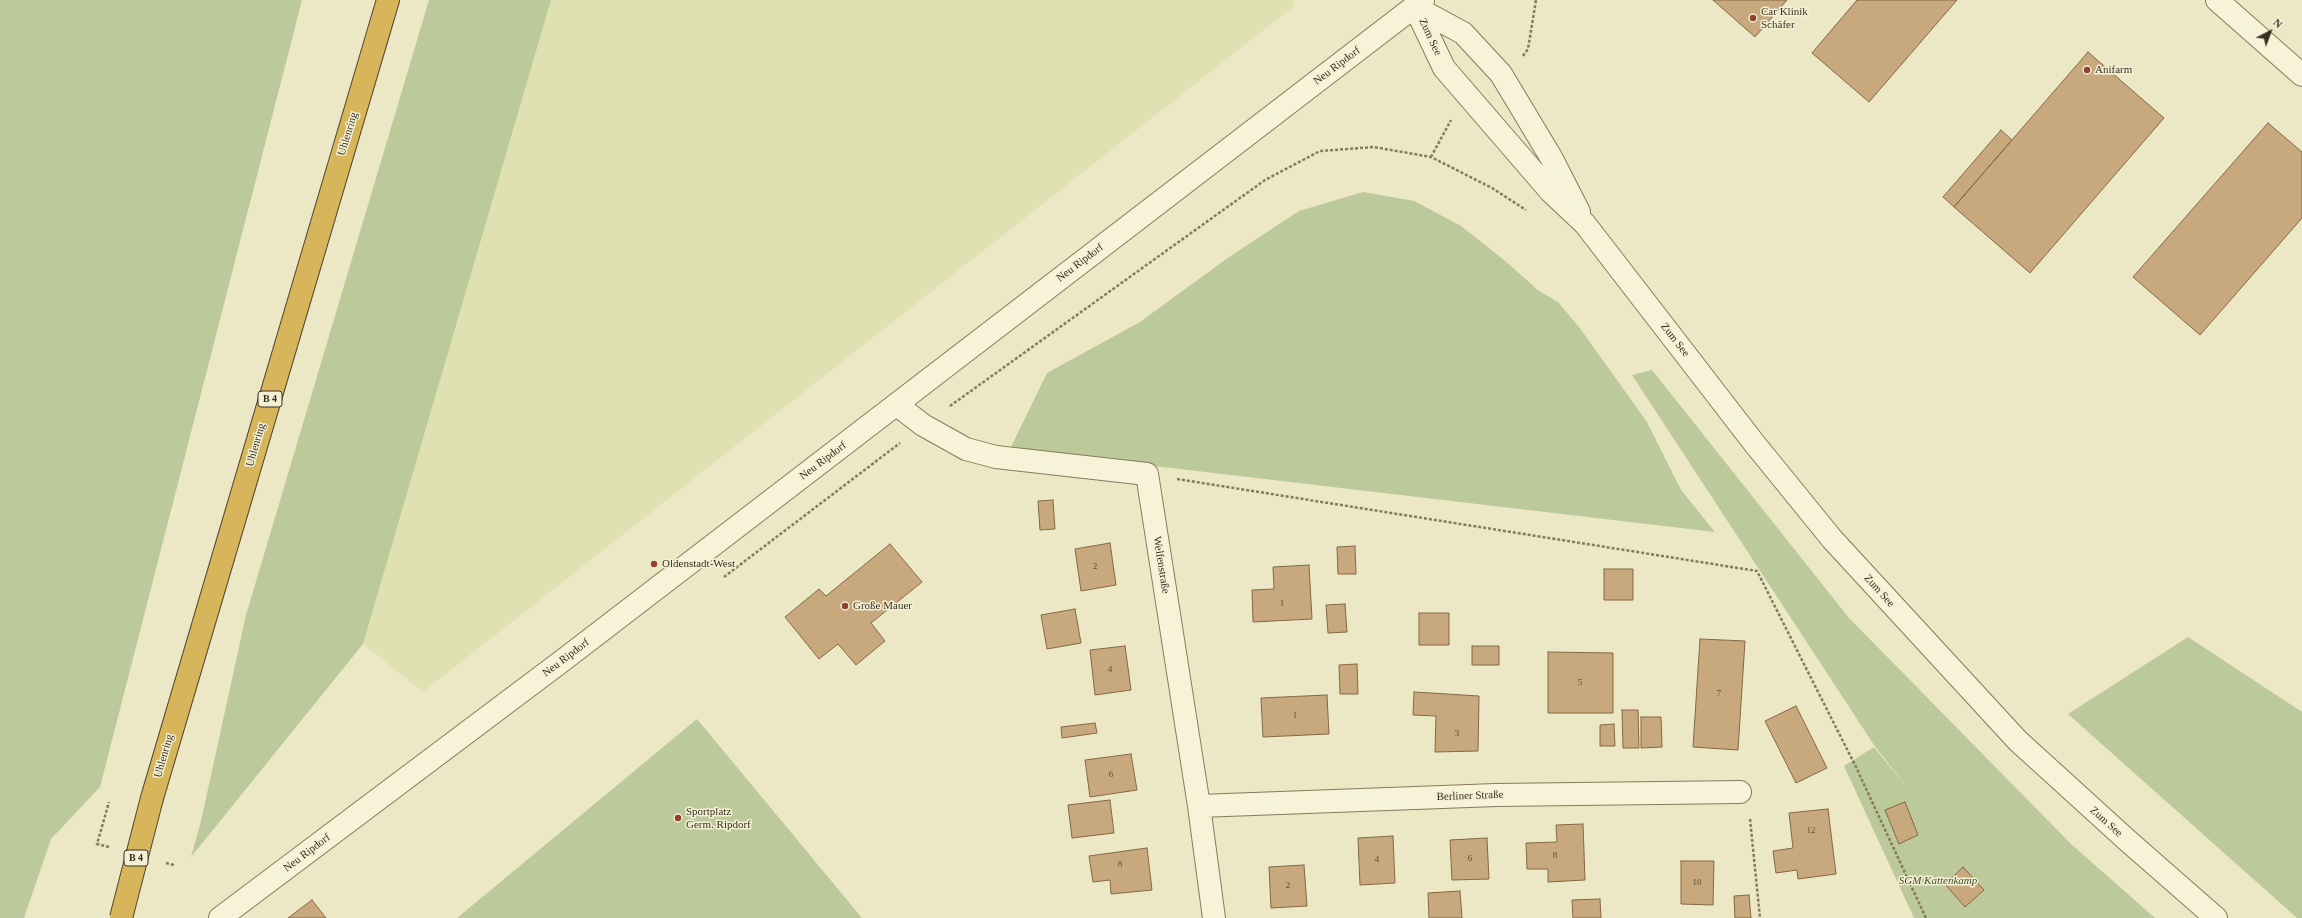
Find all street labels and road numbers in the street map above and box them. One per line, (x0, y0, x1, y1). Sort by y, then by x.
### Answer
street label: Zum See (1416, 16, 1444, 58)
street label: Neu Ripdorf (1311, 44, 1363, 88)
street label: Uhlenring (335, 111, 361, 157)
street label: Neu Ripdorf (1054, 241, 1106, 285)
street label: Zum See (1658, 320, 1692, 360)
road number: B 4 (258, 391, 282, 407)
street label: Uhlenring (244, 422, 268, 468)
street label: Neu Ripdorf (797, 439, 849, 483)
street label: Welfenstraße (1150, 535, 1172, 595)
street label: Zum See (1861, 572, 1897, 610)
street label: Neu Ripdorf (540, 636, 592, 680)
street label: Uhlenring (152, 733, 176, 779)
street label: Berliner Straße (1436, 788, 1504, 804)
street label: Zum See (2087, 804, 2125, 840)
street label: Neu Ripdorf (281, 831, 333, 875)
road number: B 4 (124, 850, 148, 866)

